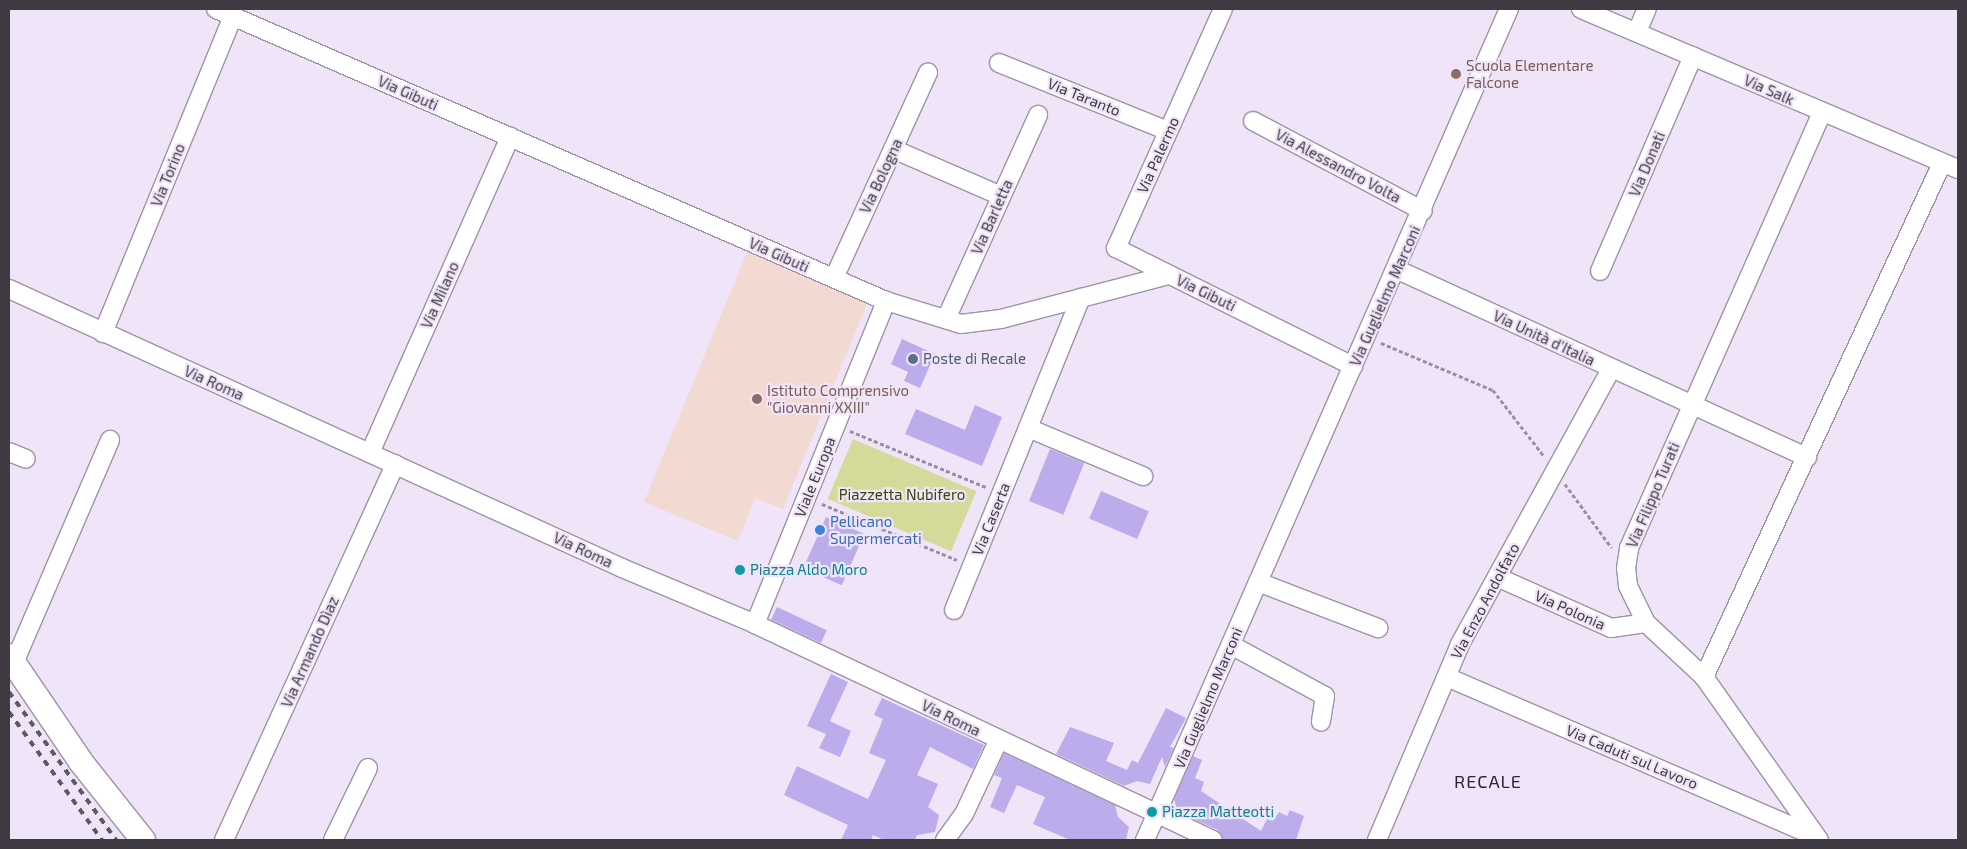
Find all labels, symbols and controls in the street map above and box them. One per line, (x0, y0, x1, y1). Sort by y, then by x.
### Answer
place label: Scuola Elementare Falcone (1466, 56, 1593, 91)
marker: Scuola Elementare Falcone (1450, 68, 1462, 80)
street label: Via Salk (1741, 71, 1797, 109)
street label: Via Gibuti (375, 72, 441, 114)
street label: Via Taranto (1045, 74, 1123, 120)
street label: Via Palermo (1133, 114, 1183, 196)
street label: Via Alessandro Volta (1272, 125, 1404, 207)
street label: Via Donati (1625, 129, 1669, 199)
street label: Via Bologna (856, 136, 906, 216)
street label: Via Torino (147, 141, 189, 209)
street label: Via Barletta (967, 177, 1017, 257)
street label: Via Guglielmo Marconi (1346, 223, 1424, 369)
street label: Via Gibuti (746, 234, 812, 276)
street label: Via Milano (417, 259, 463, 331)
street label: Via Gibuti (1173, 271, 1239, 315)
street label: Via Unità d'Italia (1490, 307, 1598, 369)
place label: Poste di Recale (923, 350, 1026, 368)
marker: Poste di Recale (907, 353, 919, 365)
street label: Via Roma (181, 362, 247, 404)
place label: Istituto Comprensivo "Giovanni XXIII" (767, 381, 909, 416)
marker: Istituto Comprensivo "Giovanni XXIII" (751, 393, 763, 405)
street label: Viale Europa (791, 434, 839, 520)
street label: Via Filippo Turati (1623, 439, 1683, 551)
street label: Via Caserta (968, 480, 1014, 558)
park label: Piazzetta Nubifero (839, 486, 965, 504)
place label: Pellicano Supermercati (830, 512, 922, 547)
marker: Pellicano Supermercati (814, 524, 826, 536)
street label: Via Roma (550, 528, 616, 572)
street label: Via Enzo Andolfato (1447, 540, 1523, 662)
place label: Piazza Aldo Moro (750, 561, 868, 579)
marker: Piazza Aldo Moro (734, 564, 746, 576)
street label: Via Polonia (1532, 586, 1608, 634)
street label: Via Armando Dìaz (277, 594, 343, 710)
street label: Via Guglielmo Marconi (1170, 625, 1246, 771)
street label: Via Roma (919, 696, 983, 740)
street label: Via Caduti sul Lavoro (1563, 721, 1701, 793)
district label: RECALE (1453, 770, 1523, 792)
place label: Piazza Matteotti (1162, 803, 1274, 821)
marker: Piazza Matteotti (1146, 806, 1158, 818)

